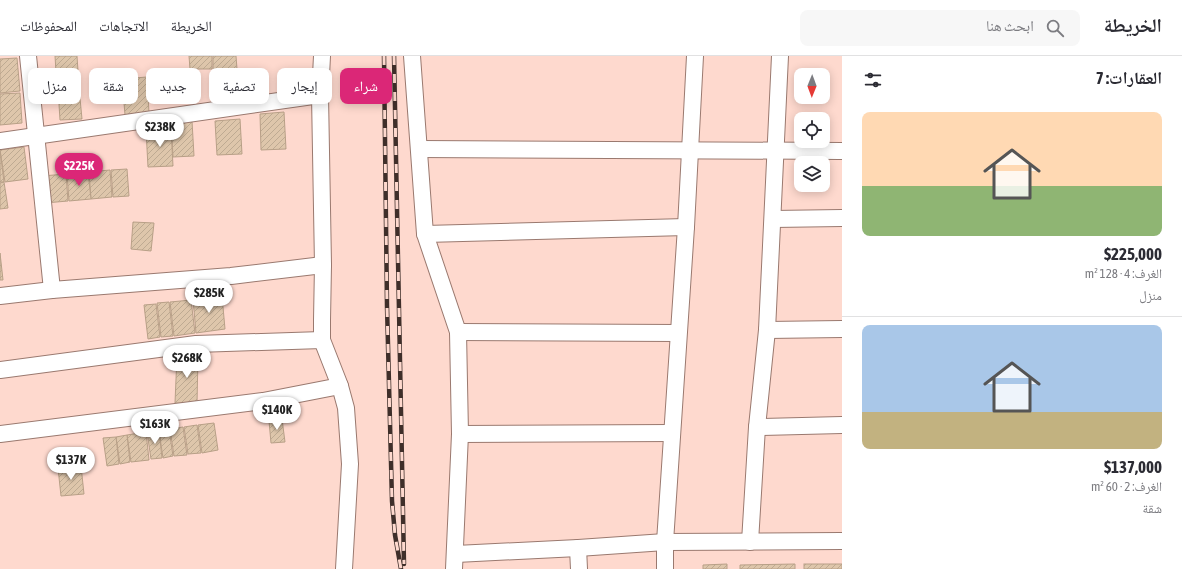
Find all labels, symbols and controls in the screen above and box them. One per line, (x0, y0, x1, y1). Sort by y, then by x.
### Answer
search box (800, 10, 1080, 46)
text: الخريطة (1104, 14, 1162, 36)
text: ابحث هنا (986, 17, 1034, 34)
icon: search (1044, 17, 1066, 39)
text: المحفوظات (20, 18, 77, 34)
text: الاتجاهات (99, 18, 149, 34)
text: الخريطة (171, 18, 212, 34)
chip: منزل (28, 68, 81, 104)
chip: شقة (89, 68, 138, 104)
chip: جديد (146, 68, 201, 104)
chip: تصفية (209, 68, 269, 104)
chip: إيجار (277, 68, 332, 104)
chip: شراء (340, 68, 392, 104)
north arrow (794, 68, 830, 104)
map controls (794, 68, 830, 192)
text: العقارات: 7 (1096, 68, 1162, 88)
icon: filters (862, 69, 884, 91)
button: locate (794, 112, 830, 148)
pin: $238K (132, 114, 188, 148)
text: $238K (145, 119, 175, 134)
icon: home (976, 138, 1048, 210)
pin: $225K (51, 153, 107, 187)
button: layers (794, 156, 830, 192)
text: $225K (64, 158, 94, 173)
text: $225,000 (1104, 244, 1162, 264)
text: الغرف: 4 · 128 m² (1085, 266, 1162, 281)
pin: $285K (181, 280, 237, 314)
text: $285K (194, 285, 224, 300)
text: منزل (1139, 288, 1162, 303)
pin: $268K (159, 345, 215, 379)
text: $268K (172, 350, 202, 365)
icon: home (976, 351, 1048, 423)
pin: $140K (249, 397, 305, 431)
text: $140K (262, 402, 292, 417)
pin: $163K (127, 411, 183, 445)
text: $163K (140, 416, 170, 431)
pin: $137K (43, 447, 99, 481)
text: $137K (56, 452, 86, 467)
text: $137,000 (1104, 457, 1162, 477)
text: الغرف: 2 · 60 m² (1091, 479, 1162, 494)
text: شقة (1143, 501, 1162, 516)

